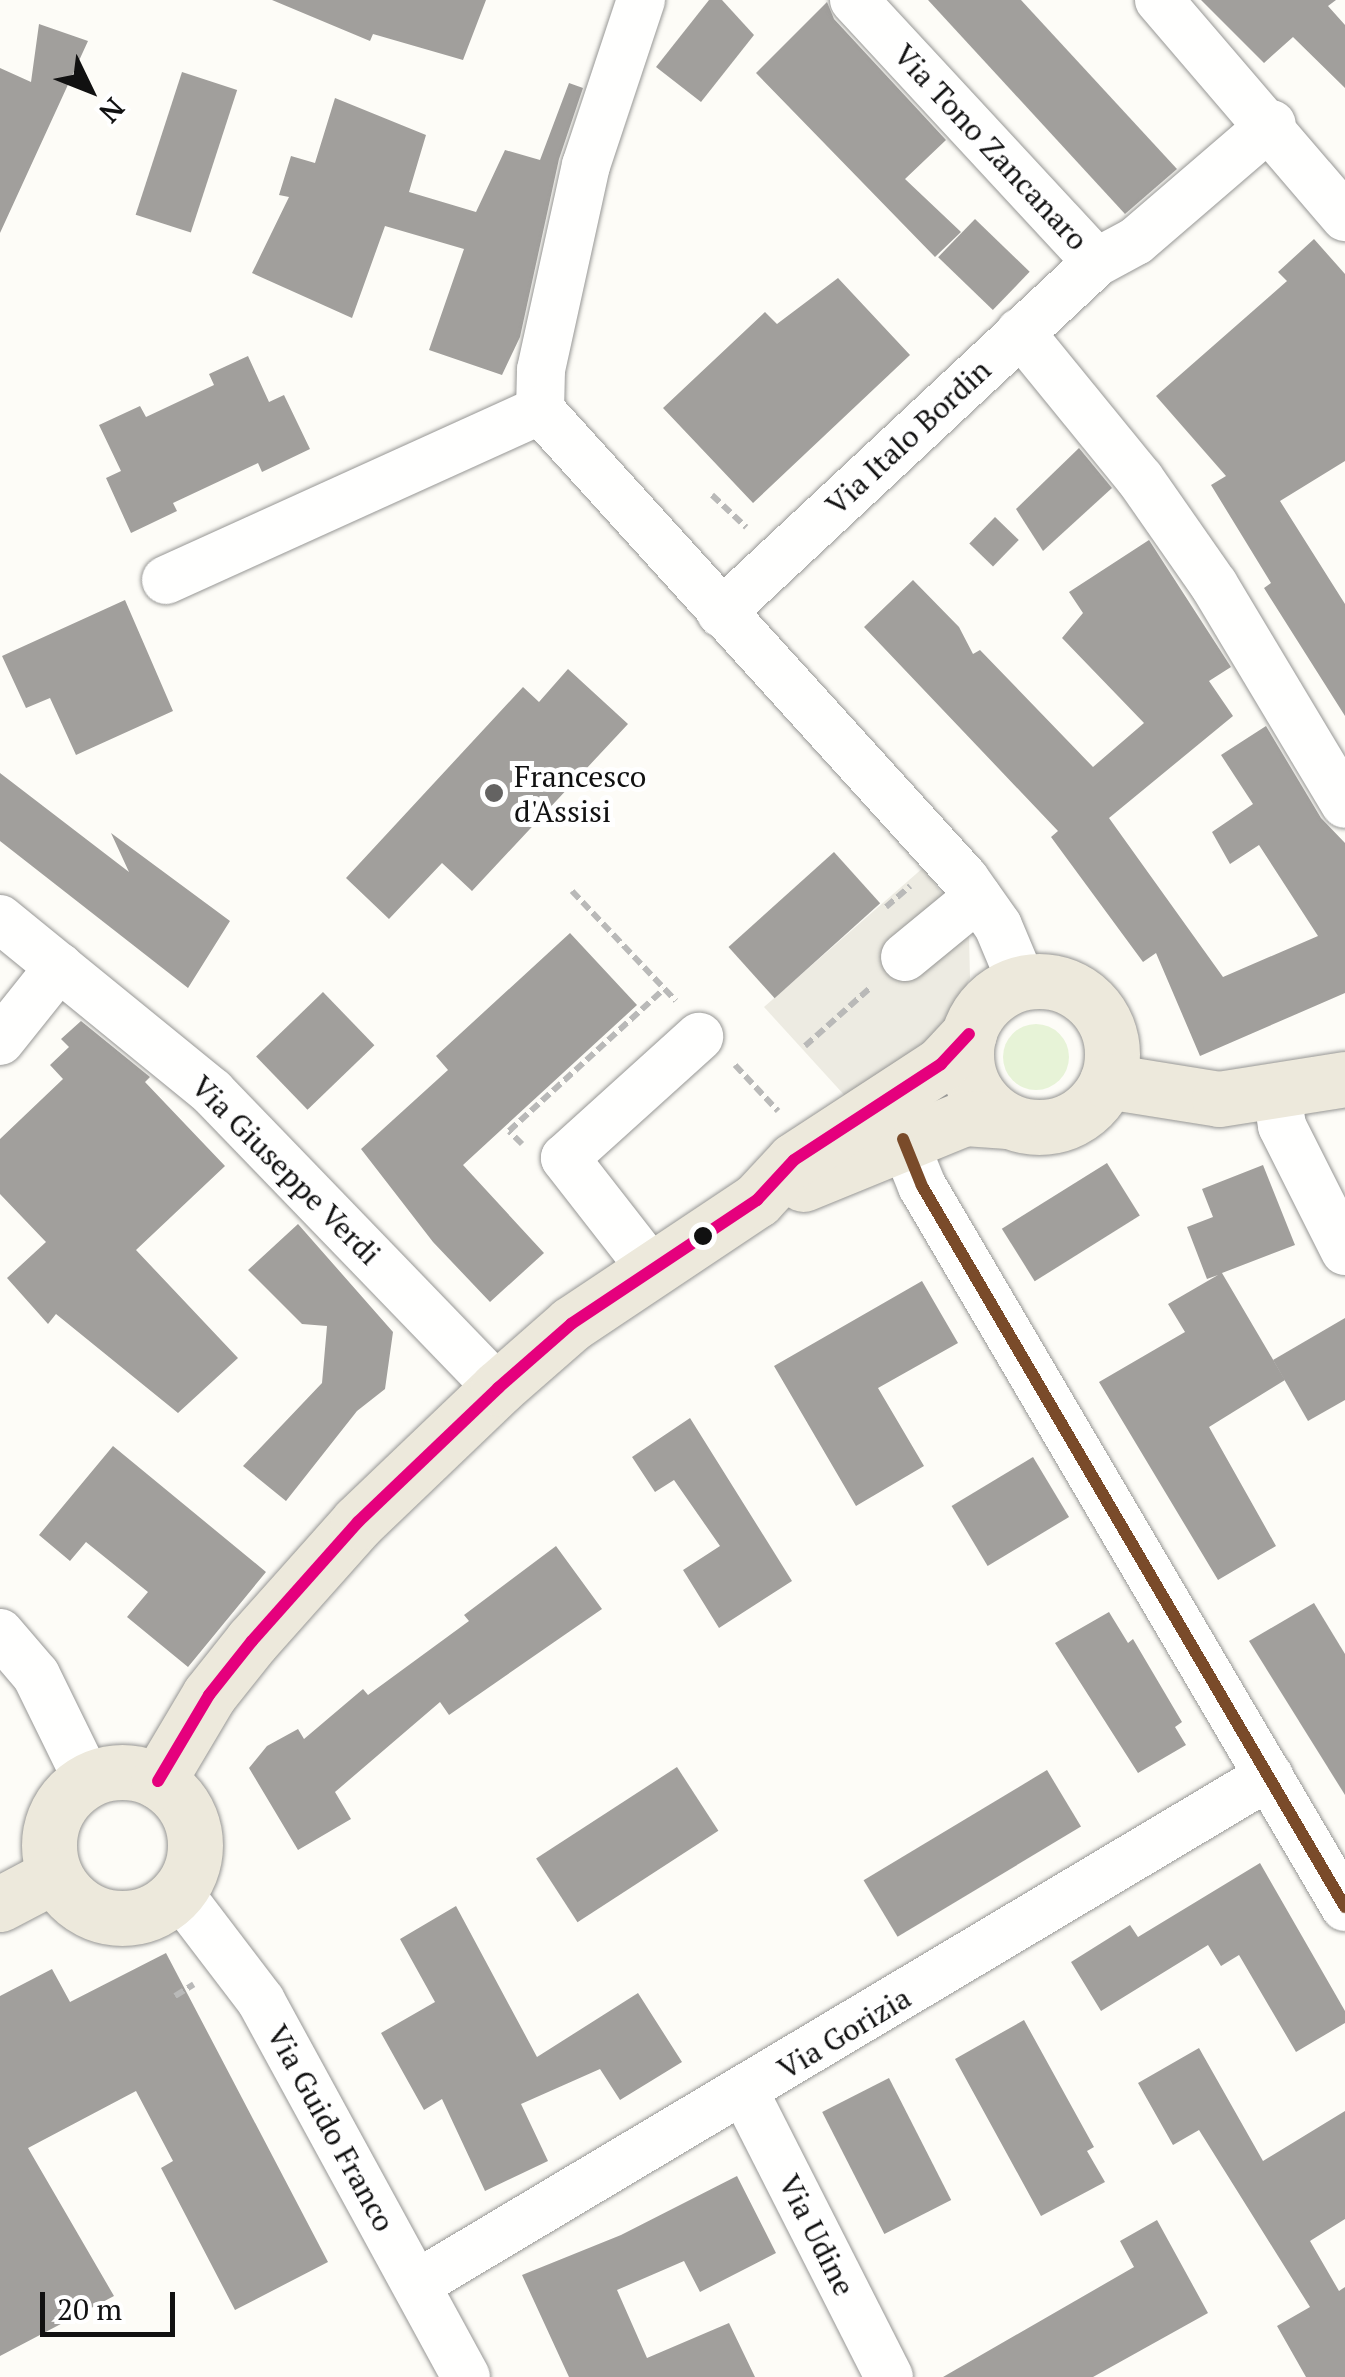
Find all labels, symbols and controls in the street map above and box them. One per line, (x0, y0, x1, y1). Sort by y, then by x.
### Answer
street label: Via Tono Zancanaro (886, 37, 1096, 257)
north arrow (40, 40, 140, 140)
text: N (92, 90, 133, 131)
street label: Via Italo Bordin (818, 352, 998, 522)
place label: Francesco d'Assisi (514, 758, 646, 828)
marker: Francesco d'Assisi (483, 782, 505, 804)
street label: Via Giuseppe Verdi (184, 1068, 388, 1272)
unlabelled marker (693, 1226, 713, 1246)
street label: Via Gorizia (771, 1979, 917, 2087)
street label: Via Guido Franco (259, 2019, 403, 2237)
street label: Via Udine (771, 2169, 863, 2301)
scale bar (45, 2272, 180, 2334)
text: 20 m (57, 2289, 122, 2329)

